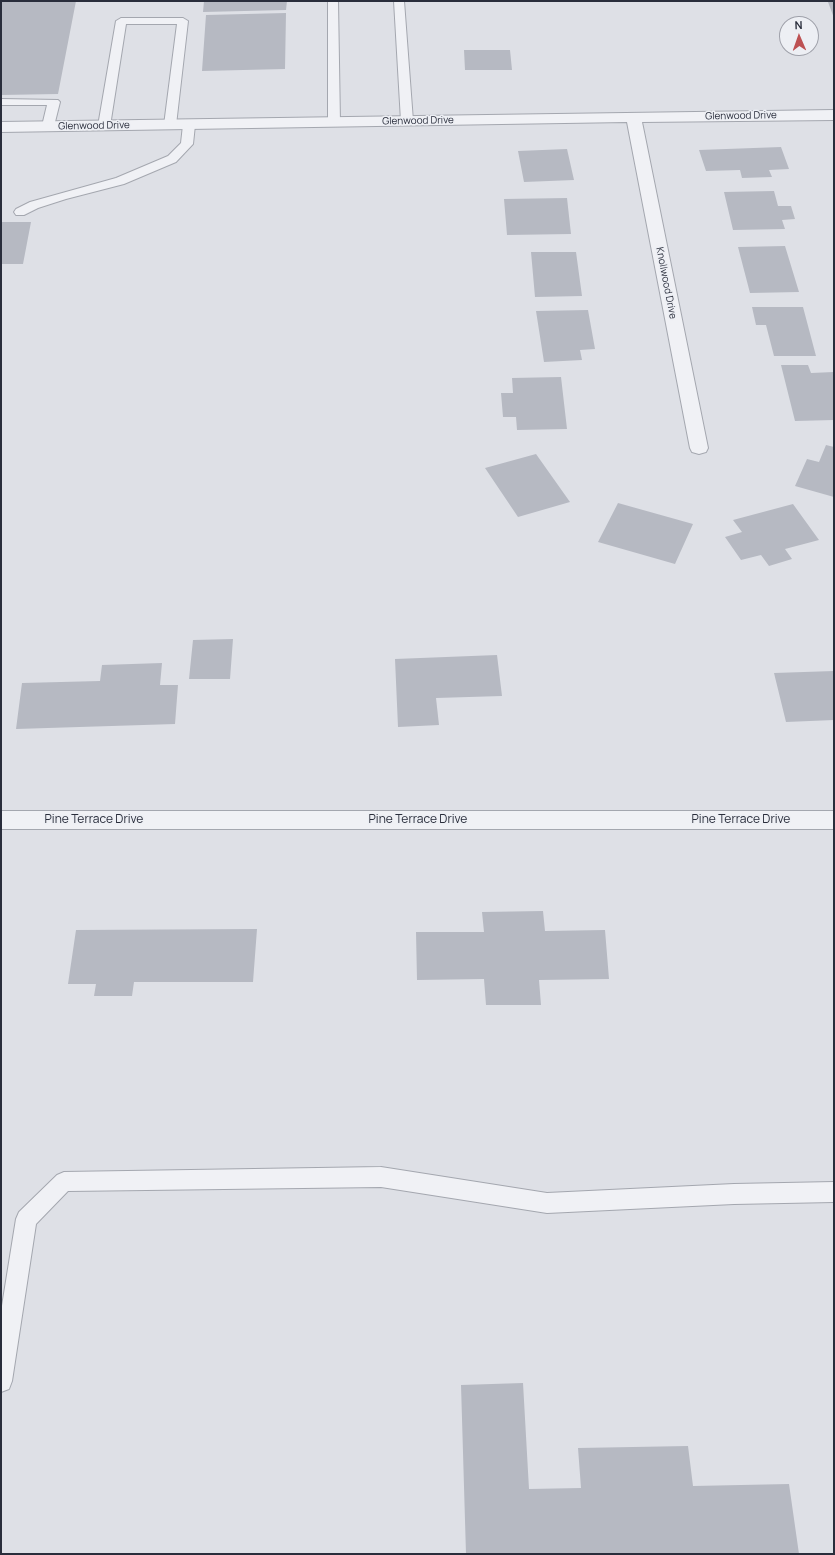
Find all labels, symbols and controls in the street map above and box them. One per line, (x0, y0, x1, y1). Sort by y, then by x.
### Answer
north arrow (779, 16, 819, 56)
text: N (794, 17, 803, 32)
street label: Glenwood Drive (705, 109, 777, 123)
street label: Glenwood Drive (382, 114, 454, 128)
street label: Glenwood Drive (58, 119, 130, 133)
street label: Knollwood Drive (653, 246, 679, 320)
street label: Pine Terrace Drive (45, 813, 143, 827)
street label: Pine Terrace Drive (369, 813, 467, 827)
street label: Pine Terrace Drive (692, 813, 790, 827)

